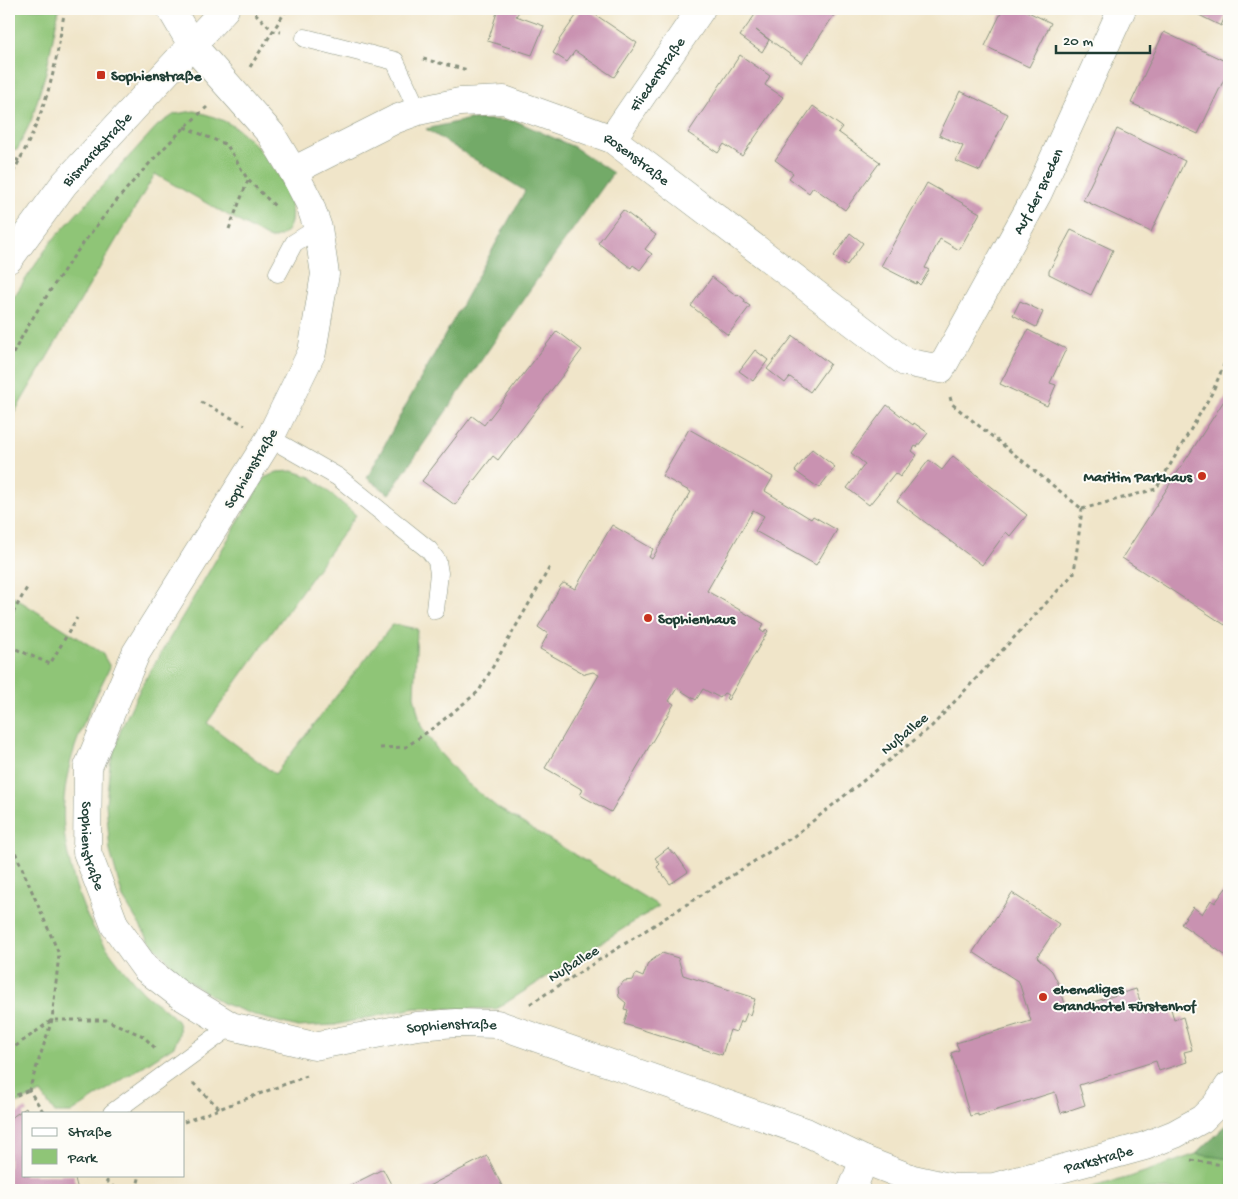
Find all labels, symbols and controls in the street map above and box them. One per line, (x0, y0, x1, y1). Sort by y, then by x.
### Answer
scale bar (1056, 22, 1149, 54)
text: 20 m (1063, 33, 1093, 51)
street label: Fliederstraße (626, 34, 690, 116)
place label: Sophienstraße (111, 68, 203, 86)
marker: Sophienstraße (95, 69, 107, 81)
street label: Bismarckstraße (59, 109, 137, 192)
street label: Rosenstraße (601, 130, 673, 191)
street label: Auf der Breden (1010, 146, 1068, 238)
street label: Sophienstraße (221, 425, 283, 512)
place label: Maritim Parkhaus (1084, 469, 1193, 487)
marker: Maritim Parkhaus (1196, 470, 1208, 482)
place label: Sophienhaus (658, 611, 737, 629)
marker: Sophienhaus (642, 612, 654, 624)
street label: Nußallee (878, 709, 933, 760)
street label: Sophienstraße (76, 801, 108, 893)
street label: Nußallee (545, 942, 603, 987)
place label: ehemaliges Grandhotel Fürstenhof (1052, 981, 1197, 1016)
marker: ehemaliges Grandhotel Fürstenhof (1037, 991, 1049, 1003)
street label: Sophienstraße (405, 1016, 497, 1039)
legend (22, 1112, 185, 1176)
text: Straße (68, 1124, 112, 1142)
street label: Parkstraße (1061, 1143, 1136, 1179)
text: Park (67, 1150, 98, 1168)

